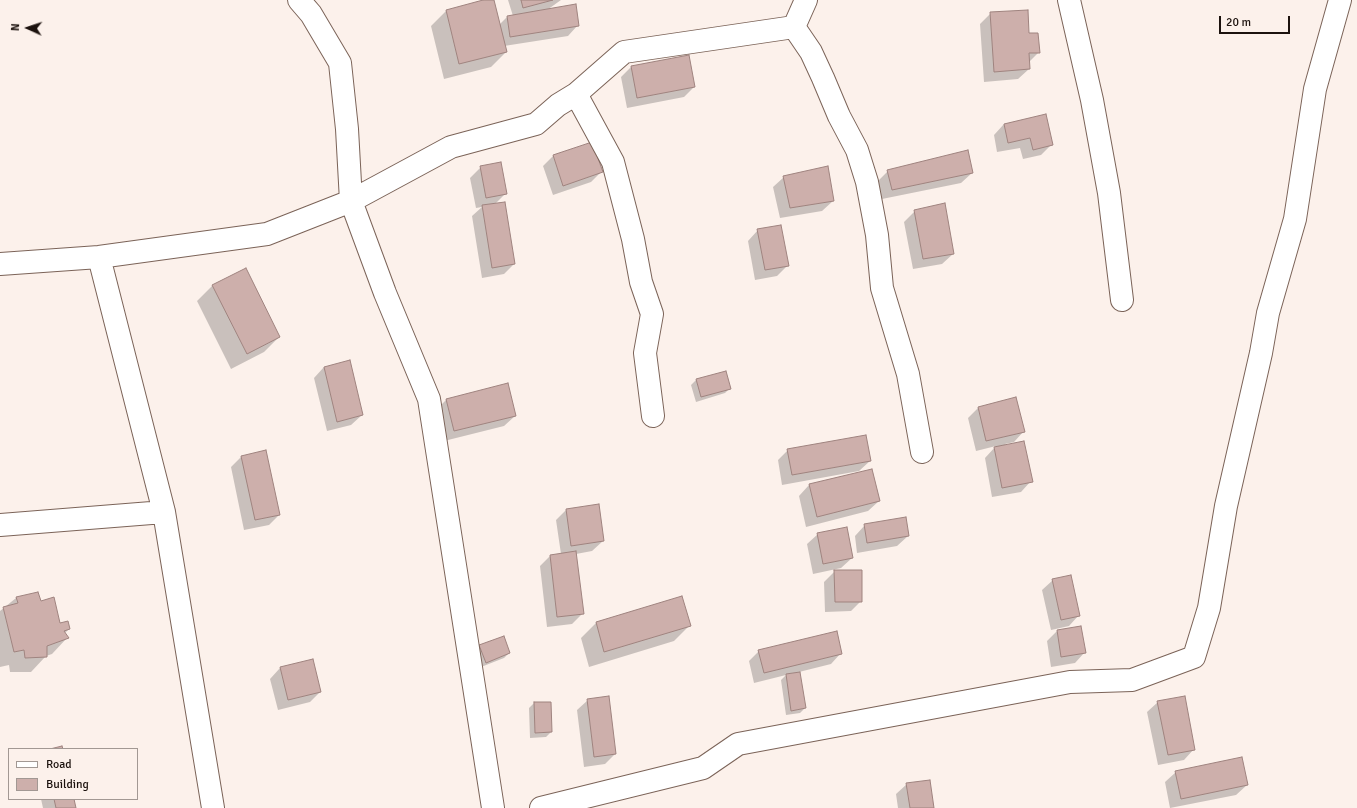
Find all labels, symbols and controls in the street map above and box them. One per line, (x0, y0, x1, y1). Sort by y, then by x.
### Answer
north arrow (8, 8, 48, 48)
scale bar (1221, 8, 1292, 34)
text: 20 m (1226, 15, 1251, 30)
text: N (9, 23, 22, 32)
legend (8, 748, 138, 800)
text: Road (46, 757, 72, 772)
text: Building (46, 777, 89, 792)

